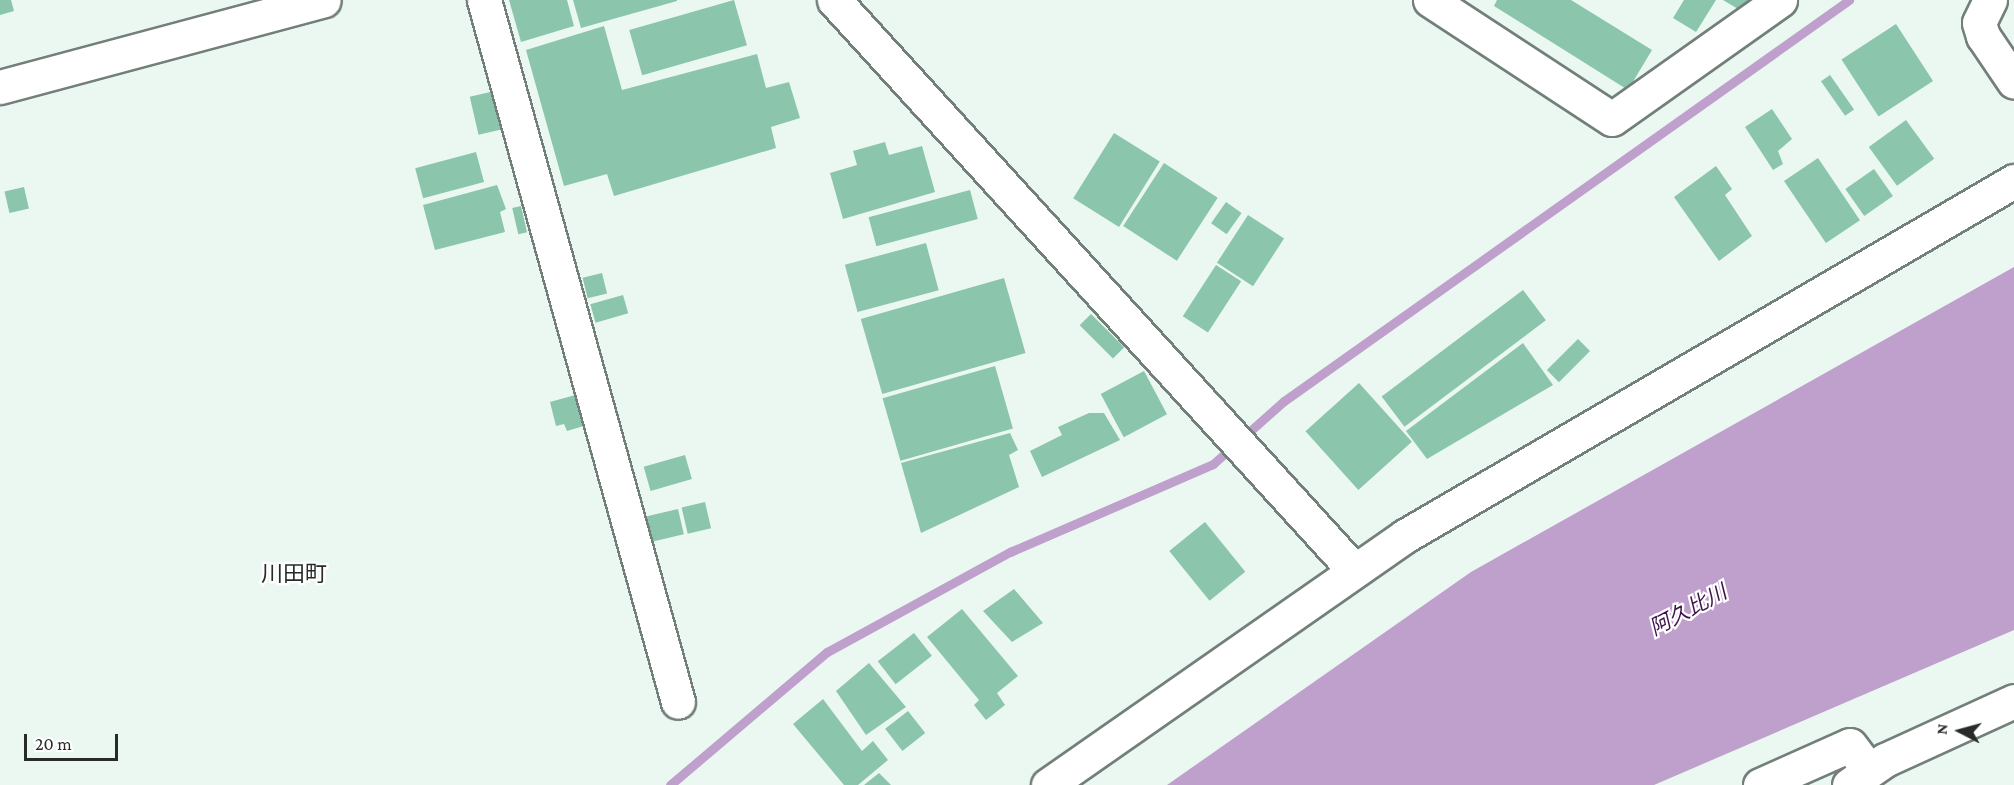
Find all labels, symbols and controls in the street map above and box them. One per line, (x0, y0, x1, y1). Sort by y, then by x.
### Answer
district label: 川田町 (261, 561, 327, 587)
water label: 阿久比川 (1645, 579, 1731, 641)
north arrow (1930, 701, 1990, 761)
scale bar (27, 722, 122, 760)
text: N (1933, 723, 1951, 735)
text: 20 m (35, 734, 72, 754)

